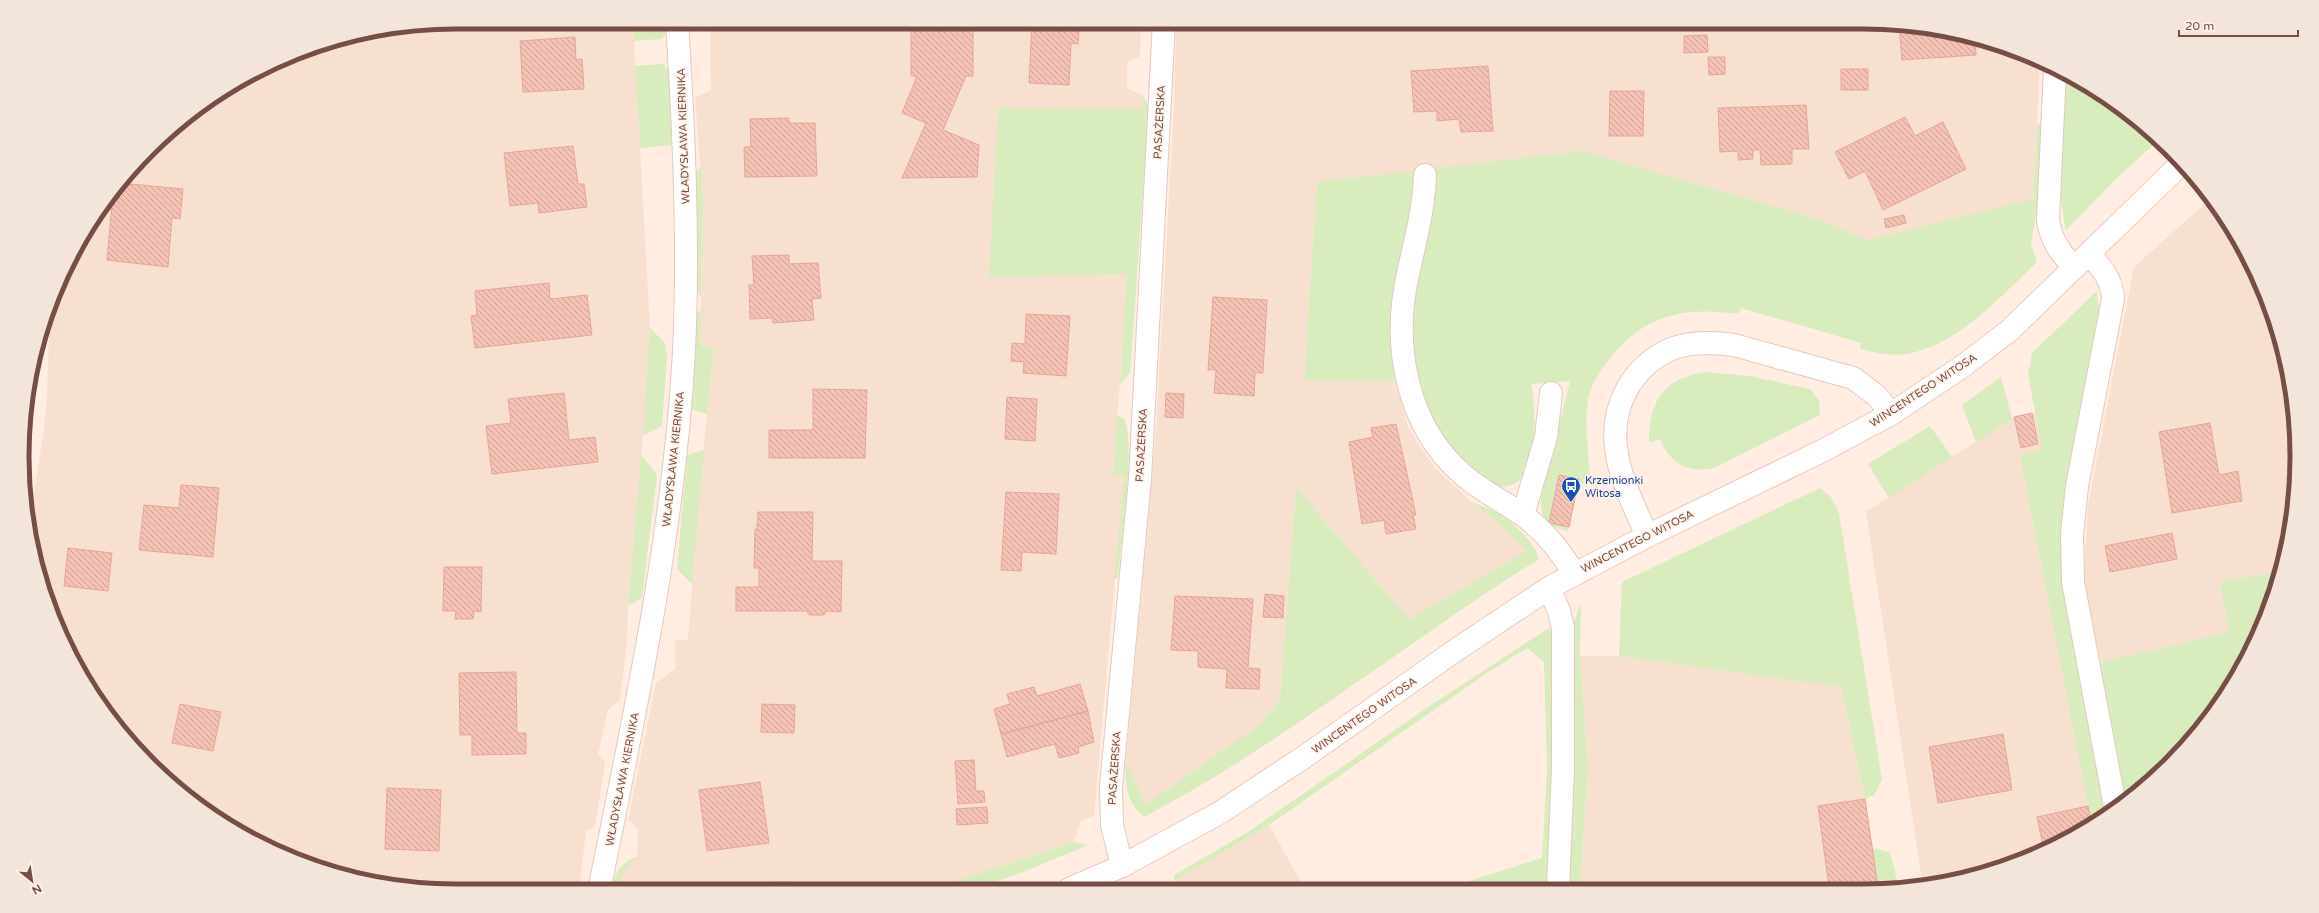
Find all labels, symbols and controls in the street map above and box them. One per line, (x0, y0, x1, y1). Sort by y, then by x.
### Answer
scale bar (2179, 12, 2298, 38)
text: 20 m (2185, 19, 2214, 33)
street label: WŁADYSŁAWA KIERNIKA (675, 68, 692, 204)
street label: PASAŻERSKA (1151, 85, 1168, 159)
street label: WINCENTEGO WITOSA (1867, 351, 1979, 430)
street label: WŁADYSŁAWA KIERNIKA (660, 391, 687, 528)
street label: PASAŻERSKA (1133, 408, 1150, 482)
place label: Krzemionki Witosa (1585, 474, 1643, 500)
bus stop icon: Krzemionki Witosa (1560, 475, 1582, 503)
street label: WINCENTEGO WITOSA (1579, 507, 1696, 576)
street label: WINCENTEGO WITOSA (1309, 674, 1419, 757)
street label: WŁADYSŁAWA KIERNIKA (603, 711, 642, 847)
street label: PASAŻERSKA (1105, 731, 1124, 805)
north arrow (12, 861, 52, 901)
text: N (30, 881, 44, 897)

